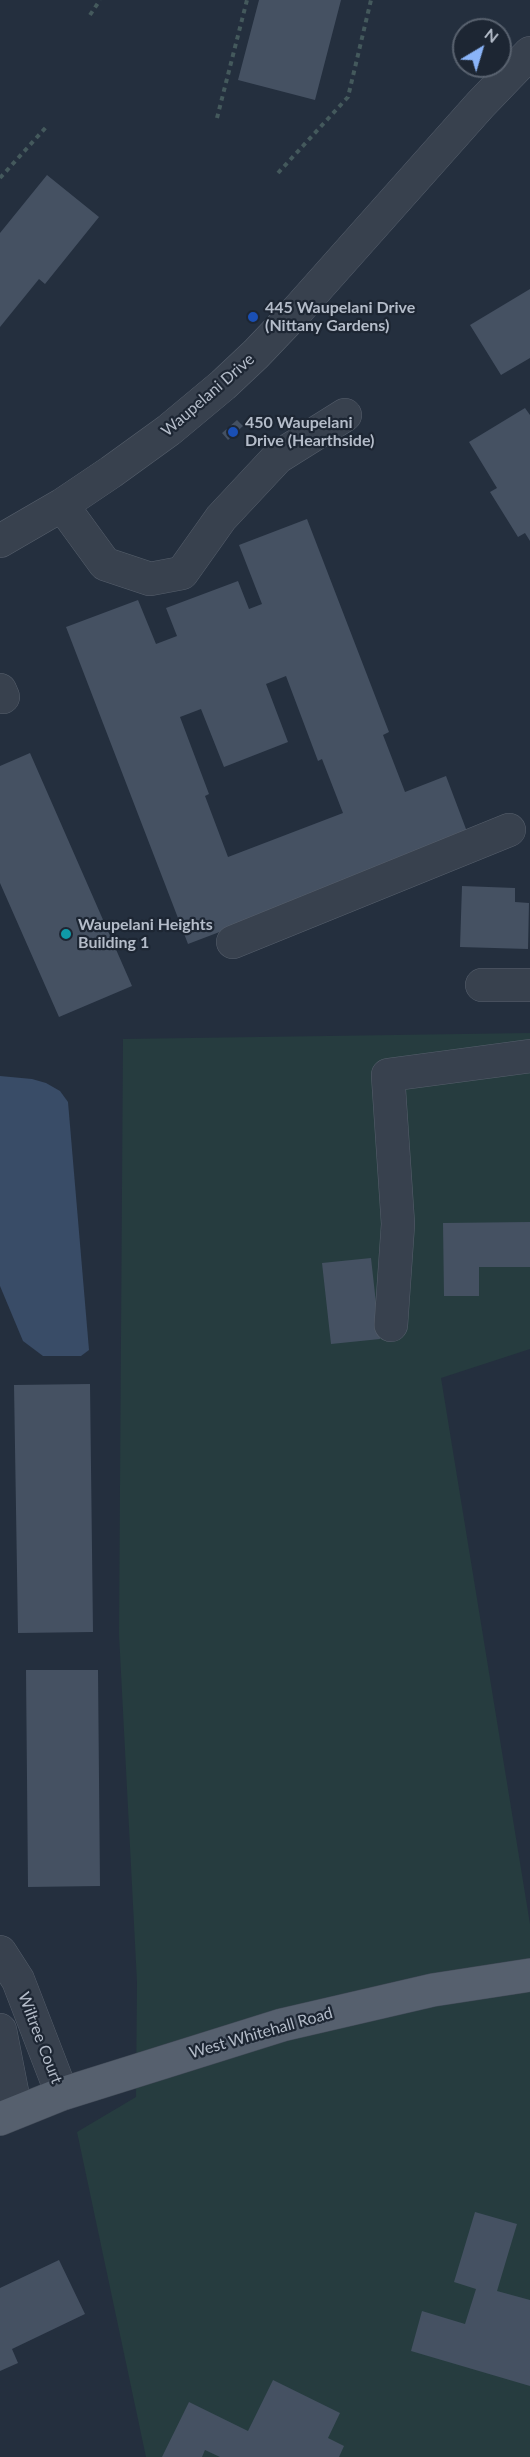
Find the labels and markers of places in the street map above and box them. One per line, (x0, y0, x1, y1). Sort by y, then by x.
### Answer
place label: 445 Waupelani Drive (Nittany Gardens) (265, 298, 415, 336)
marker: 445 Waupelani Drive (Nittany Gardens) (246, 310, 260, 324)
place label: 450 Waupelani Drive (Hearthside) (245, 413, 375, 451)
marker: 450 Waupelani Drive (Hearthside) (226, 425, 240, 439)
place label: Waupelani Heights Building 1 (78, 915, 213, 953)
marker: Waupelani Heights Building 1 (59, 927, 73, 941)

